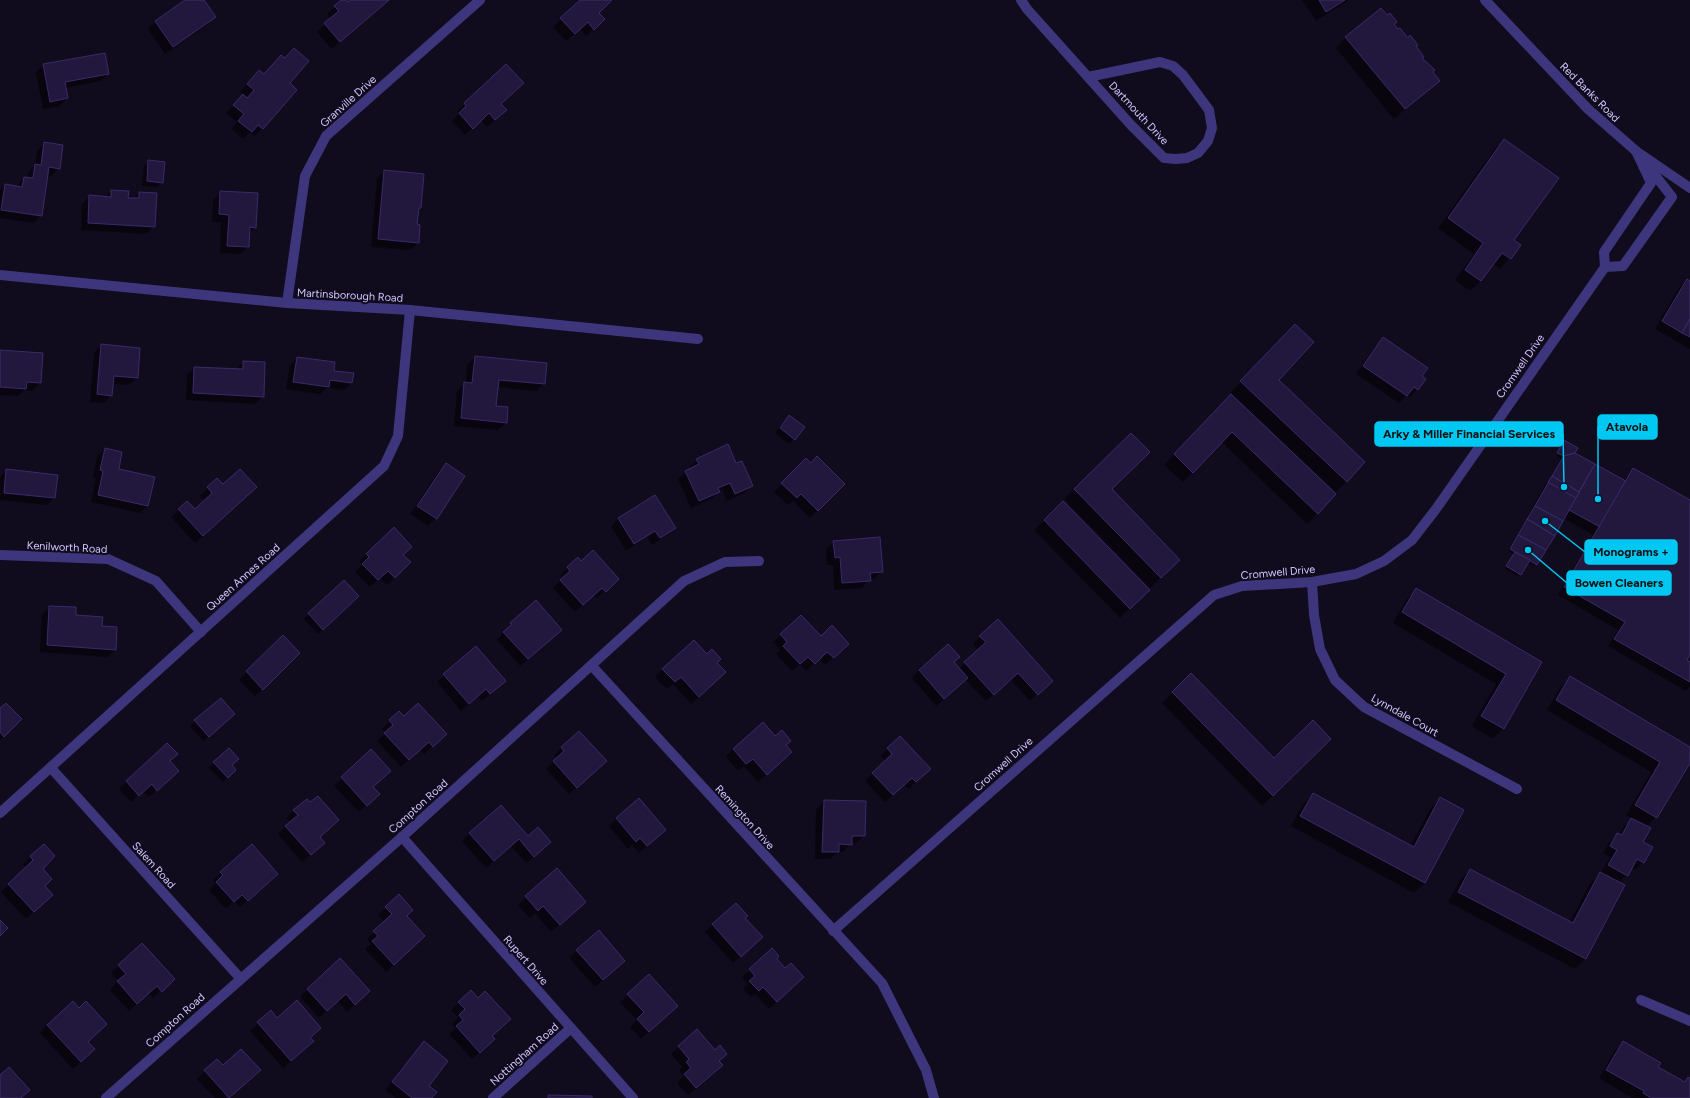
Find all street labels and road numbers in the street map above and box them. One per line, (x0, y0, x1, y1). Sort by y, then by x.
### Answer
street label: Red Banks Road (1557, 60, 1622, 125)
street label: Granville Drive (318, 73, 379, 130)
street label: Dartmouth Drive (1106, 79, 1171, 148)
street label: Martinsborough Road (297, 286, 403, 305)
street label: Cromwell Drive (1494, 332, 1547, 401)
street label: Kenilworth Road (26, 539, 108, 556)
street label: Queen Annes Road (204, 541, 283, 614)
street label: Cromwell Drive (1240, 563, 1316, 582)
street label: Lynndale Court (1369, 692, 1441, 739)
street label: Cromwell Drive (971, 735, 1035, 794)
street label: Compton Road (386, 776, 451, 836)
street label: Remington Drive (712, 782, 777, 852)
street label: Salem Road (129, 839, 178, 891)
street label: Rupert Drive (501, 933, 551, 988)
street label: Compton Road (143, 990, 208, 1050)
street label: Nottingham Road (487, 1020, 561, 1088)

